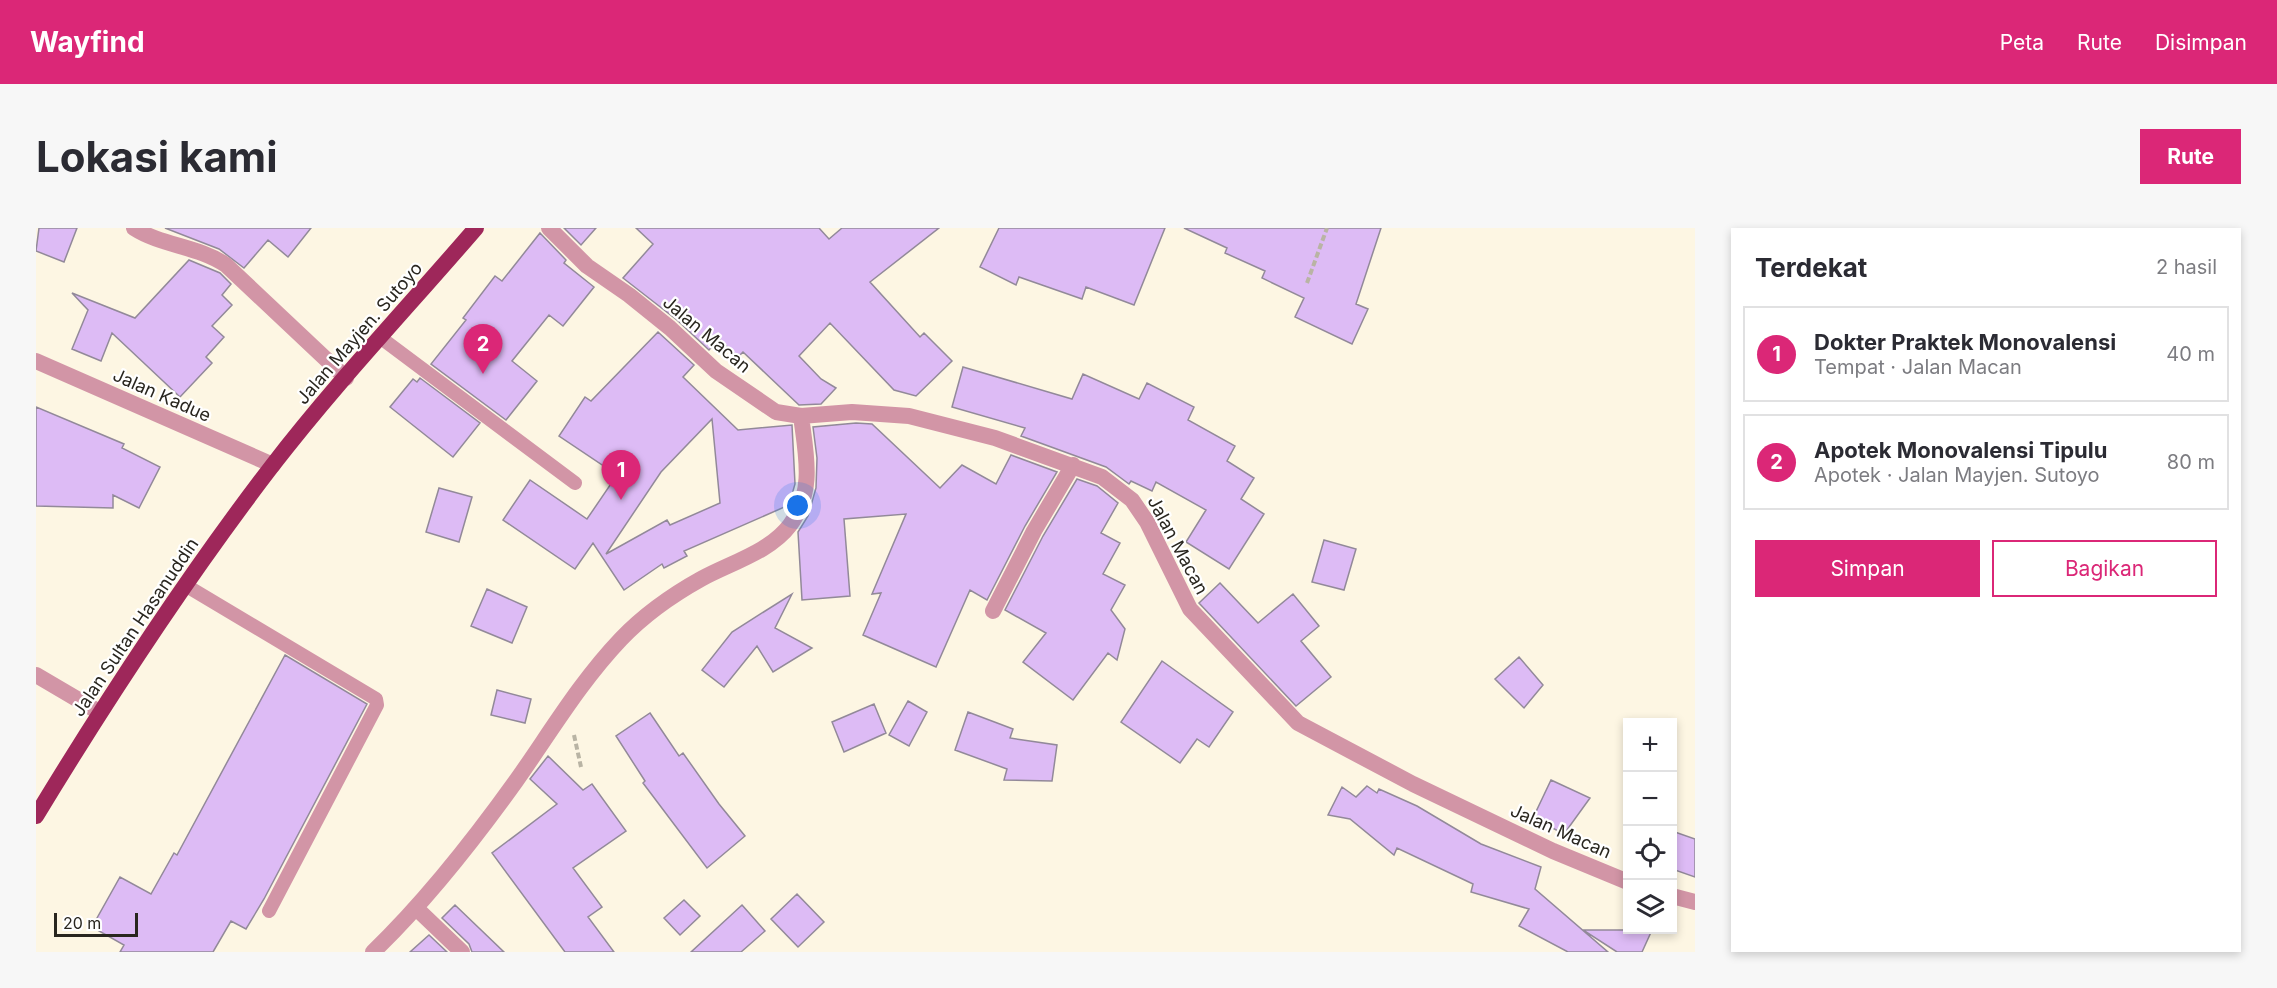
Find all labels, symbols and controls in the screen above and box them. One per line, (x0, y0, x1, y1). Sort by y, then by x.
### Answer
text: Wayfind (30, 25, 145, 59)
text: Peta (2000, 30, 2044, 55)
text: Rute (2077, 30, 2122, 55)
text: Disimpan (2155, 30, 2247, 55)
button: Rute (2140, 129, 2241, 184)
text: Lokasi kami (36, 131, 278, 182)
text: Terdekat (1755, 252, 1867, 283)
text: 2 hasil (2156, 255, 2217, 279)
street label: Jalan Mayjen. Sutoyo (292, 258, 426, 408)
street label: Jalan Macan (659, 291, 755, 377)
pin: 2 (464, 324, 502, 374)
text: Dokter Praktek Monovalensi (1814, 329, 2116, 355)
text: 1 (1772, 342, 1781, 366)
text: 40 m (2166, 342, 2215, 366)
text: Tempat · Jalan Macan (1814, 355, 2022, 379)
street label: Jalan Kadue (110, 364, 214, 426)
text: Apotek Monovalensi Tipulu (1814, 437, 2107, 463)
pin: 1 (602, 450, 640, 500)
text: 2 (1770, 450, 1783, 474)
text: 80 m (2167, 450, 2215, 474)
text: Apotek · Jalan Mayjen. Sutoyo (1814, 463, 2100, 487)
your location (783, 491, 812, 520)
street label: Jalan Macan (1143, 492, 1213, 598)
street label: Jalan Sultan Hasanuddin (67, 534, 203, 720)
button: Simpan (1755, 540, 1980, 597)
button: Bagikan (1992, 540, 2217, 597)
map controls (1623, 718, 1677, 934)
button: + (1623, 718, 1677, 772)
button: − (1623, 772, 1677, 826)
street label: Jalan Macan (1507, 799, 1615, 863)
button: locate (1623, 826, 1677, 880)
button: layers (1623, 880, 1677, 934)
scale bar (54, 910, 138, 938)
text: 20 m (63, 913, 101, 933)

